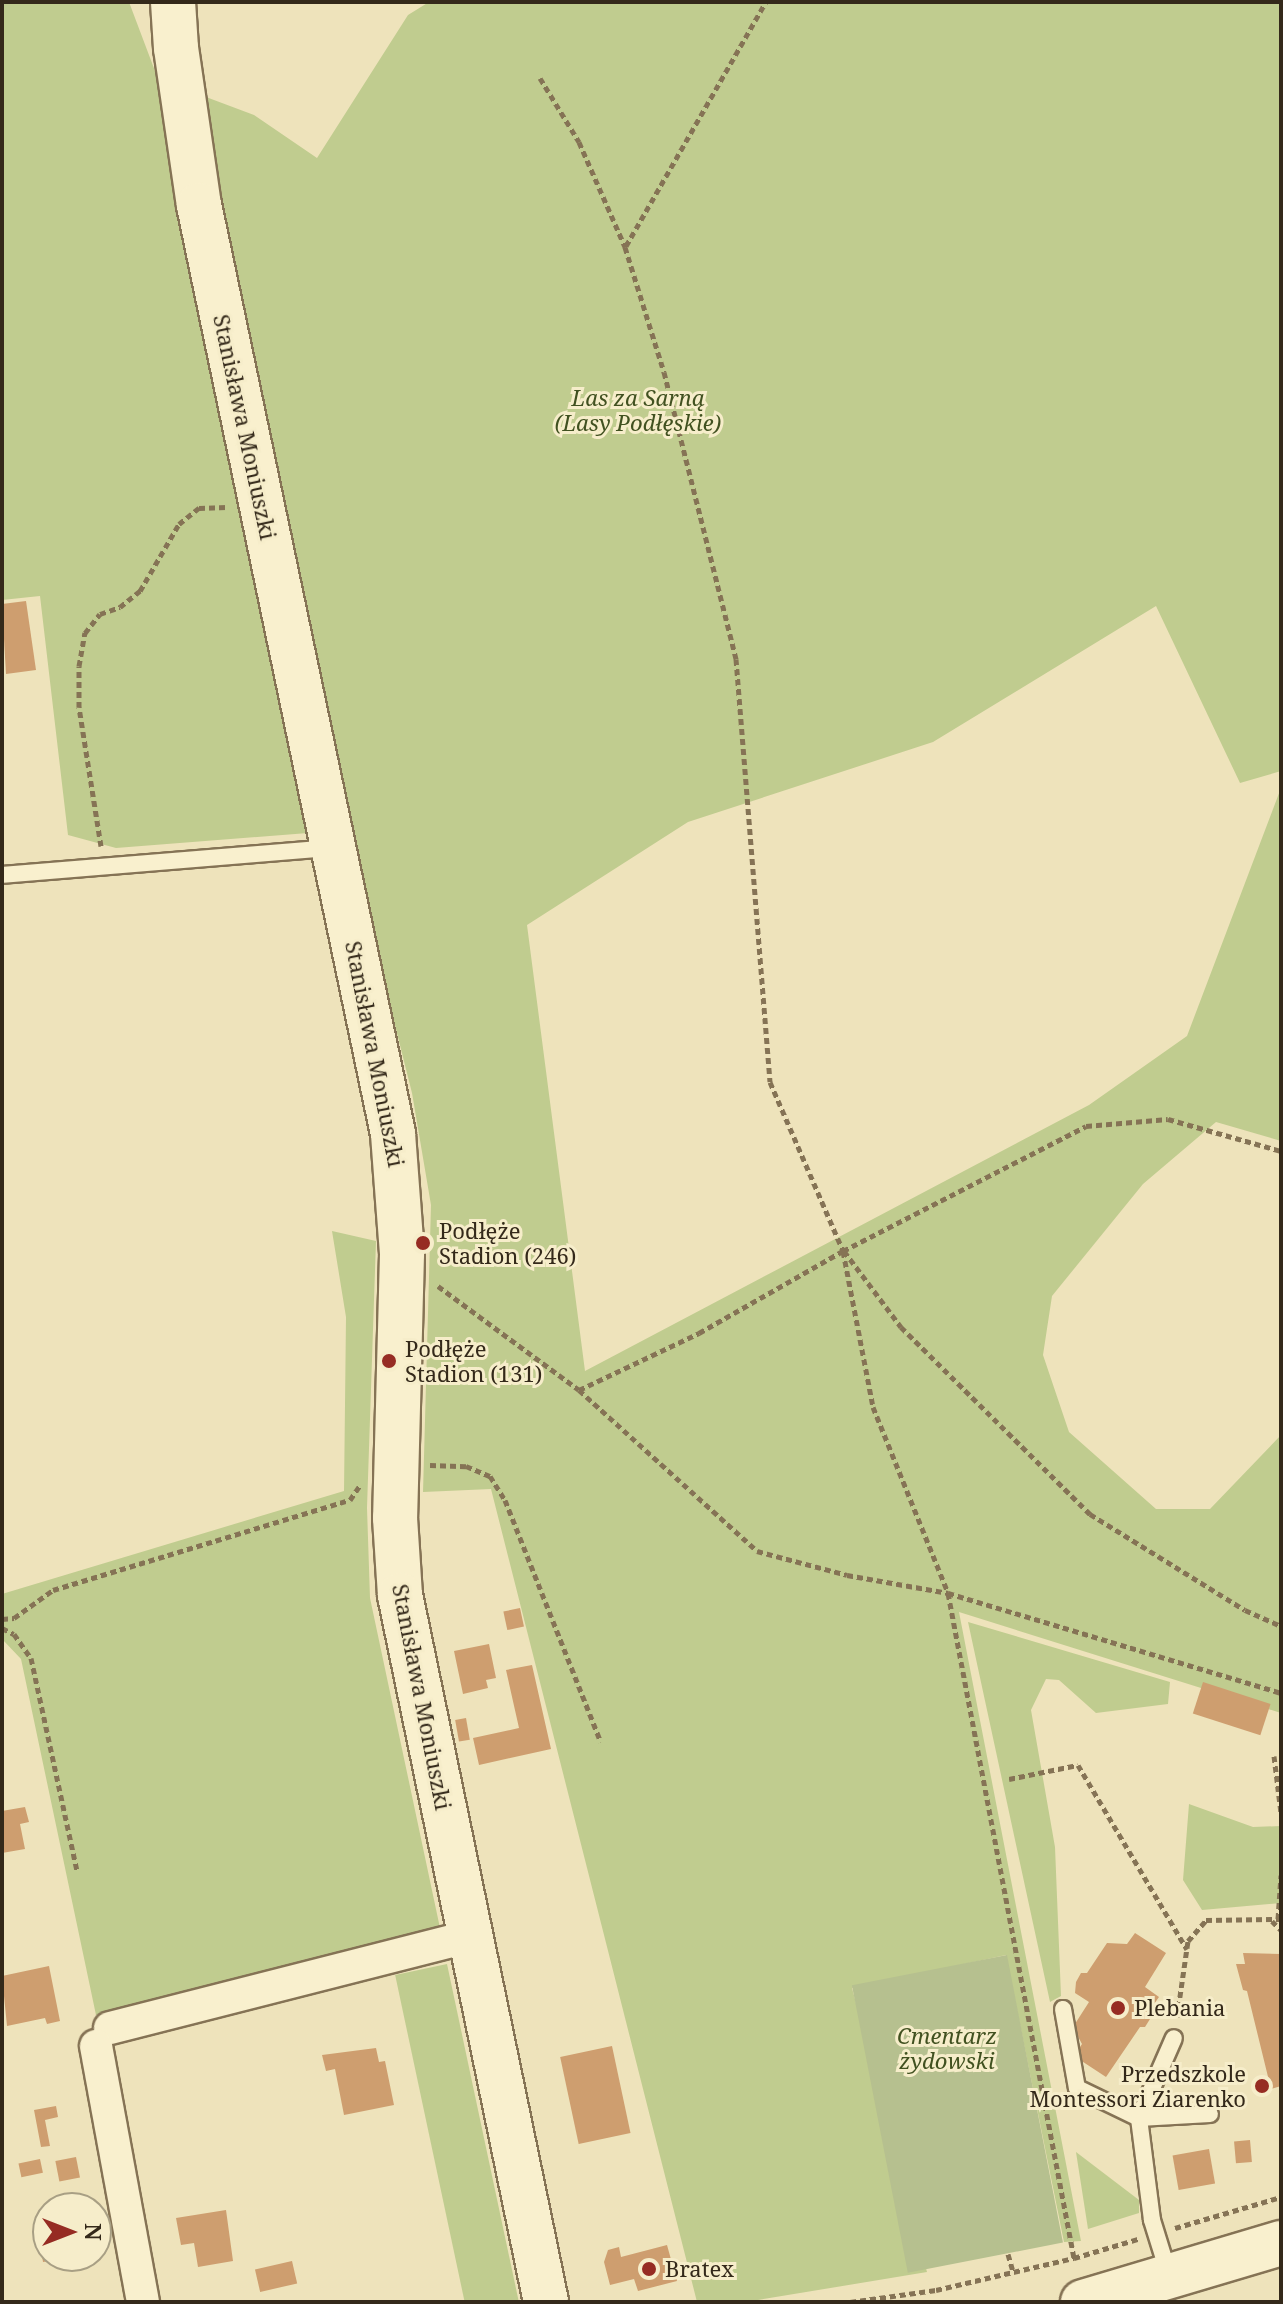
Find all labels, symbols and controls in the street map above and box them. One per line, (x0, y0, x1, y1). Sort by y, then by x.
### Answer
street label: Stanisława Moniuszki (208, 312, 282, 542)
park label: Las za Sarną (Lasy Podłęskie) (555, 384, 721, 436)
street label: Stanisława Moniuszki (340, 939, 410, 1169)
place label: Podłęże Stadion (246) (439, 1217, 576, 1268)
marker: Podłęże Stadion (246) (414, 1234, 432, 1252)
place label: Podłęże Stadion (131) (405, 1335, 542, 1386)
marker: Podłęże Stadion (131) (380, 1352, 398, 1370)
street label: Stanisława Moniuszki (387, 1582, 457, 1812)
place label: Plebania (1134, 1995, 1225, 2021)
marker: Plebania (1109, 1999, 1127, 2017)
park label: Cmentarz żydowski (897, 2022, 997, 2074)
place label: Przedszkole Montessori Ziarenko (1029, 2060, 1246, 2112)
marker: Przedszkole Montessori Ziarenko (1253, 2077, 1271, 2095)
north arrow (32, 2192, 112, 2272)
text: N (79, 2223, 109, 2241)
place label: Bratex (665, 2256, 734, 2282)
marker: Bratex (640, 2260, 658, 2278)

